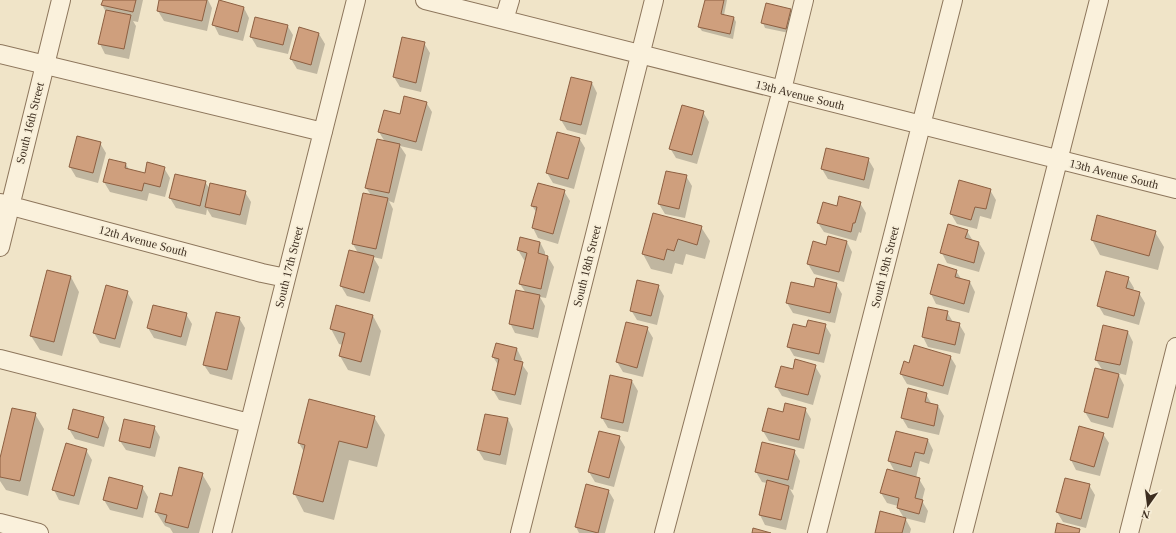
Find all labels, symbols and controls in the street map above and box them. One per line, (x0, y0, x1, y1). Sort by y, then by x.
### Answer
street label: 13th Avenue South (754, 77, 846, 113)
street label: South 16th Street (13, 80, 47, 165)
street label: 13th Avenue South (1068, 156, 1160, 192)
street label: 12th Avenue South (97, 222, 189, 260)
street label: South 18th Street (570, 223, 604, 308)
street label: South 17th Street (272, 224, 306, 309)
street label: South 19th Street (868, 224, 902, 309)
north arrow (1128, 485, 1168, 525)
text: N (1140, 508, 1151, 521)

